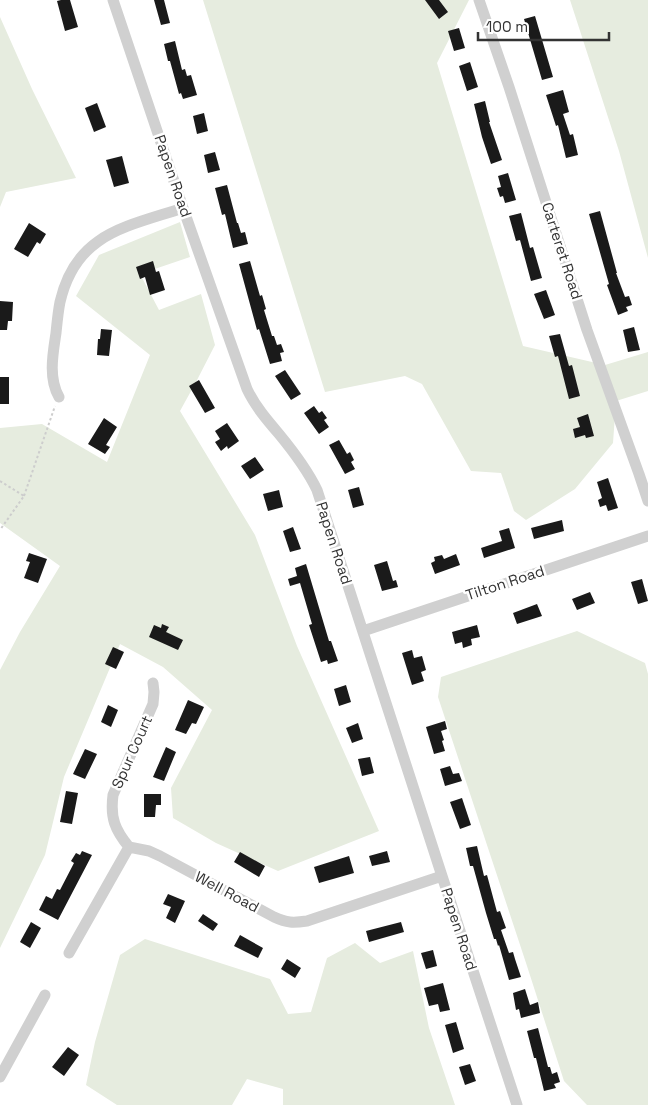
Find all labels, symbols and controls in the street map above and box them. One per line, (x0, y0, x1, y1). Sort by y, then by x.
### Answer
scale bar (478, 10, 609, 42)
text: 100 m (486, 17, 528, 36)
street label: Papen Road (151, 132, 196, 220)
street label: Carteret Road (538, 200, 587, 302)
street label: Papen Road (312, 499, 357, 587)
street label: Tilton Road (463, 561, 547, 604)
street label: Spur Court (107, 712, 156, 791)
street label: Well Road (192, 867, 263, 916)
street label: Papen Road (437, 885, 482, 973)

